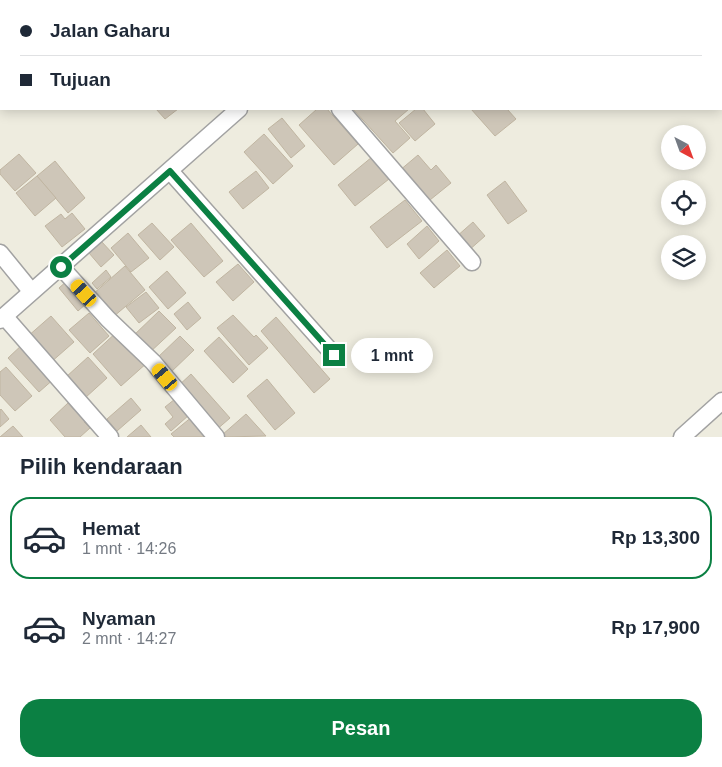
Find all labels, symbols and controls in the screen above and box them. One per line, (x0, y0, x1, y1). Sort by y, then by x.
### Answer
text: Jalan Gaharu (50, 20, 170, 41)
text: Tujuan (50, 69, 111, 90)
north arrow (661, 125, 706, 170)
map controls (661, 125, 706, 280)
button: locate (661, 180, 706, 225)
button: layers (661, 235, 706, 280)
route start (50, 256, 72, 278)
car (68, 277, 99, 309)
callout: 1 mnt (352, 338, 434, 372)
route end (323, 344, 345, 366)
text: 1 mnt (371, 347, 413, 364)
car (149, 361, 180, 393)
text: Pilih kendaraan (20, 454, 183, 479)
icon: car (22, 516, 67, 561)
text: Hemat (82, 518, 140, 539)
text: Rp 13,300 (611, 527, 700, 548)
text: 1 mnt · 14:26 (82, 540, 176, 557)
icon: car (22, 606, 67, 651)
text: Nyaman (82, 608, 156, 629)
text: Rp 17,900 (611, 617, 700, 638)
text: 2 mnt · 14:27 (82, 630, 176, 647)
button: Pesan (20, 699, 702, 757)

